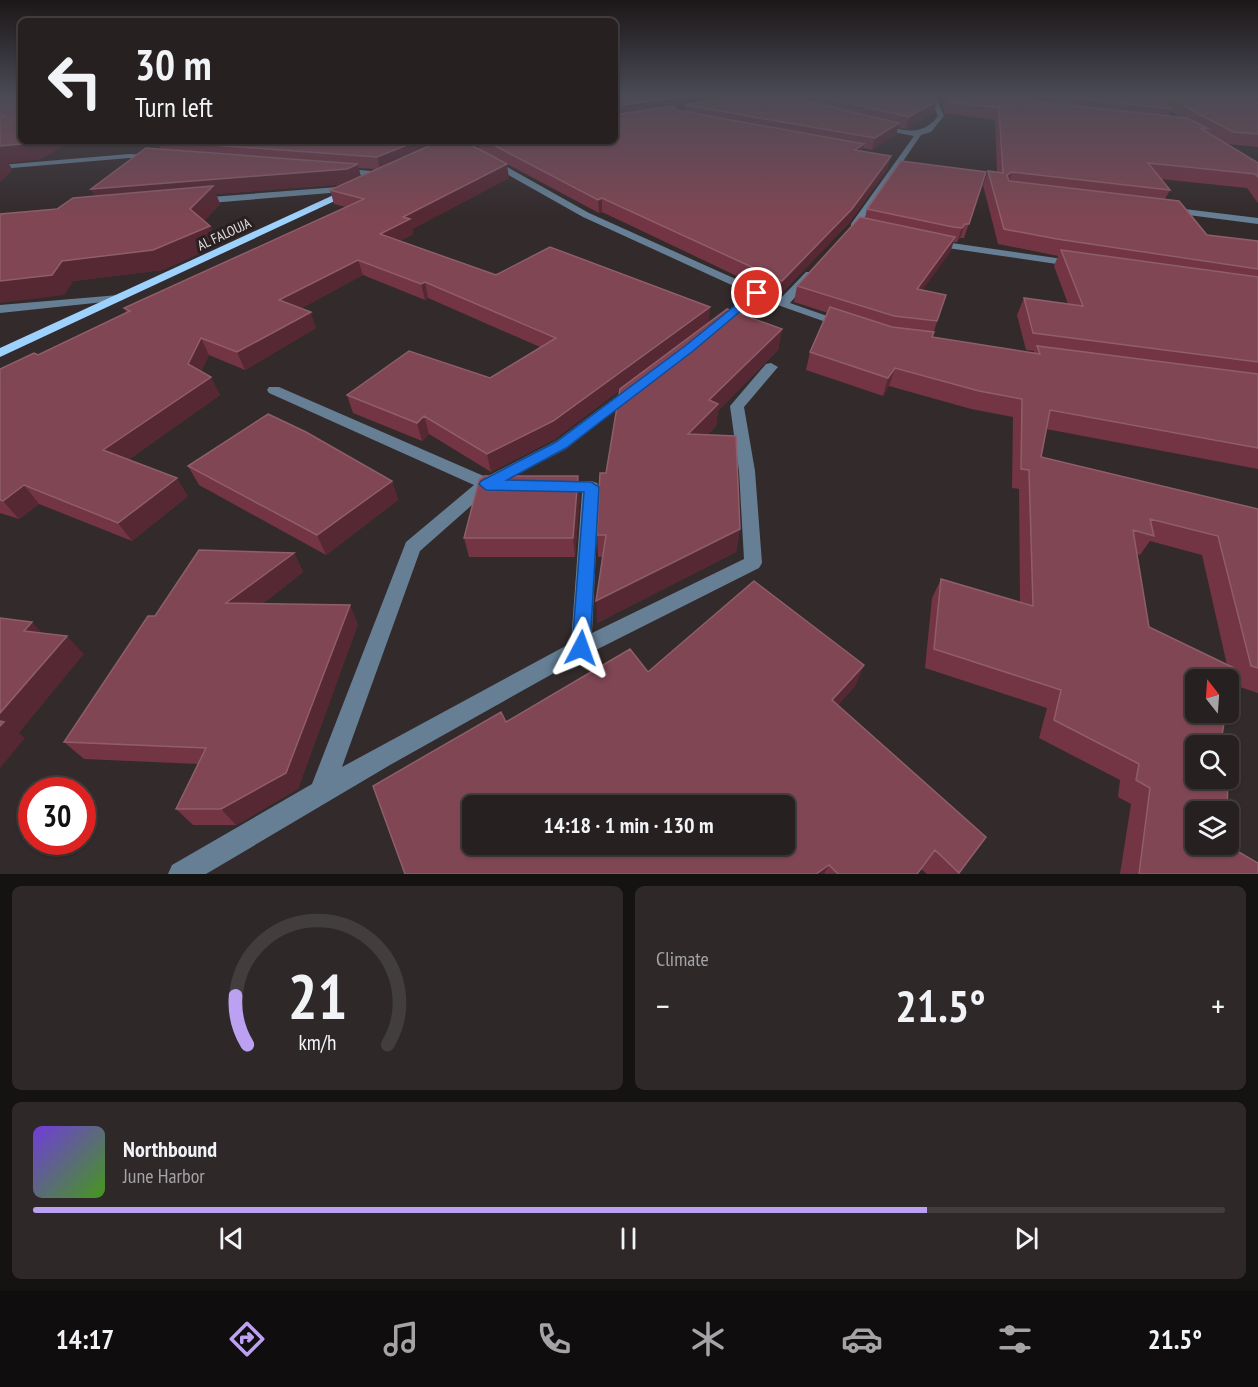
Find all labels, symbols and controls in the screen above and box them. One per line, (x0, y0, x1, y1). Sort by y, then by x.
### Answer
text: 30 m (135, 37, 212, 92)
icon: left (36, 42, 114, 120)
text: Turn left (135, 90, 213, 124)
street label: AL FALOUJA (194, 214, 254, 254)
pin (731, 267, 782, 318)
icon: arrive (740, 276, 773, 309)
position arrow (549, 616, 613, 680)
north arrow (1185, 669, 1239, 723)
map controls (1185, 669, 1239, 855)
button: search (1185, 735, 1239, 789)
speed limit sign: 30 (18, 777, 96, 855)
button: layers (1185, 801, 1239, 855)
text: 14:18 · 1 min · 130 m (543, 811, 714, 839)
text: Climate (656, 946, 709, 972)
text: 21 (288, 955, 347, 1036)
text: 21.5° (895, 976, 986, 1034)
text: − (656, 984, 670, 1027)
text: + (1211, 984, 1225, 1027)
text: km/h (298, 1028, 337, 1056)
text: Northbound (123, 1135, 217, 1163)
text: June Harbor (123, 1163, 205, 1189)
icon: previous (215, 1222, 248, 1255)
icon: pause (612, 1222, 645, 1255)
icon: next (1010, 1222, 1043, 1255)
icon: directions (226, 1318, 268, 1360)
icon: music (380, 1318, 422, 1360)
icon: phone (533, 1318, 575, 1360)
icon: climate (687, 1318, 729, 1360)
icon: car (841, 1318, 883, 1360)
icon: filters (994, 1318, 1036, 1360)
text: 14:17 (56, 1322, 114, 1356)
text: 21.5° (1148, 1322, 1202, 1356)

